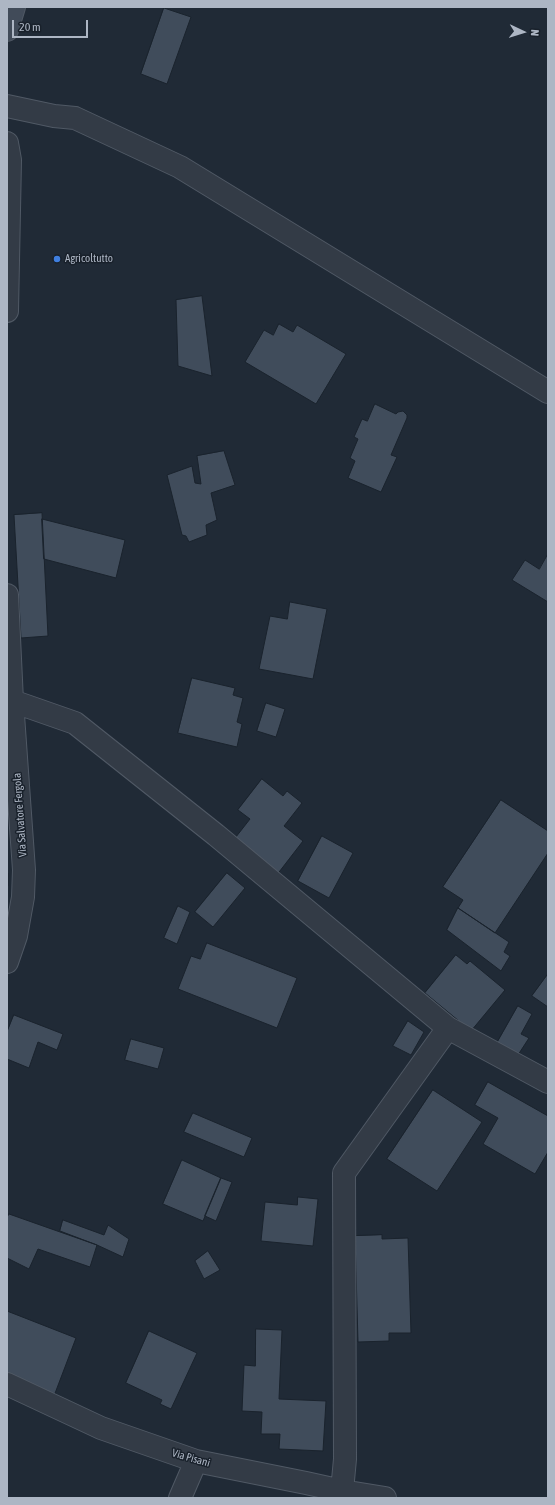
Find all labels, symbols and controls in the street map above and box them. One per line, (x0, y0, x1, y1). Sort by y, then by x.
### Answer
scale bar (14, 12, 90, 38)
north arrow (503, 12, 543, 52)
text: 20 m (19, 20, 41, 34)
text: N (529, 29, 541, 36)
place label: Agricoltutto (65, 252, 113, 266)
marker: Agricoltutto (52, 254, 62, 264)
street label: Via Salvatore Fergola (10, 772, 30, 858)
street label: Via Pisani (170, 1446, 212, 1470)

